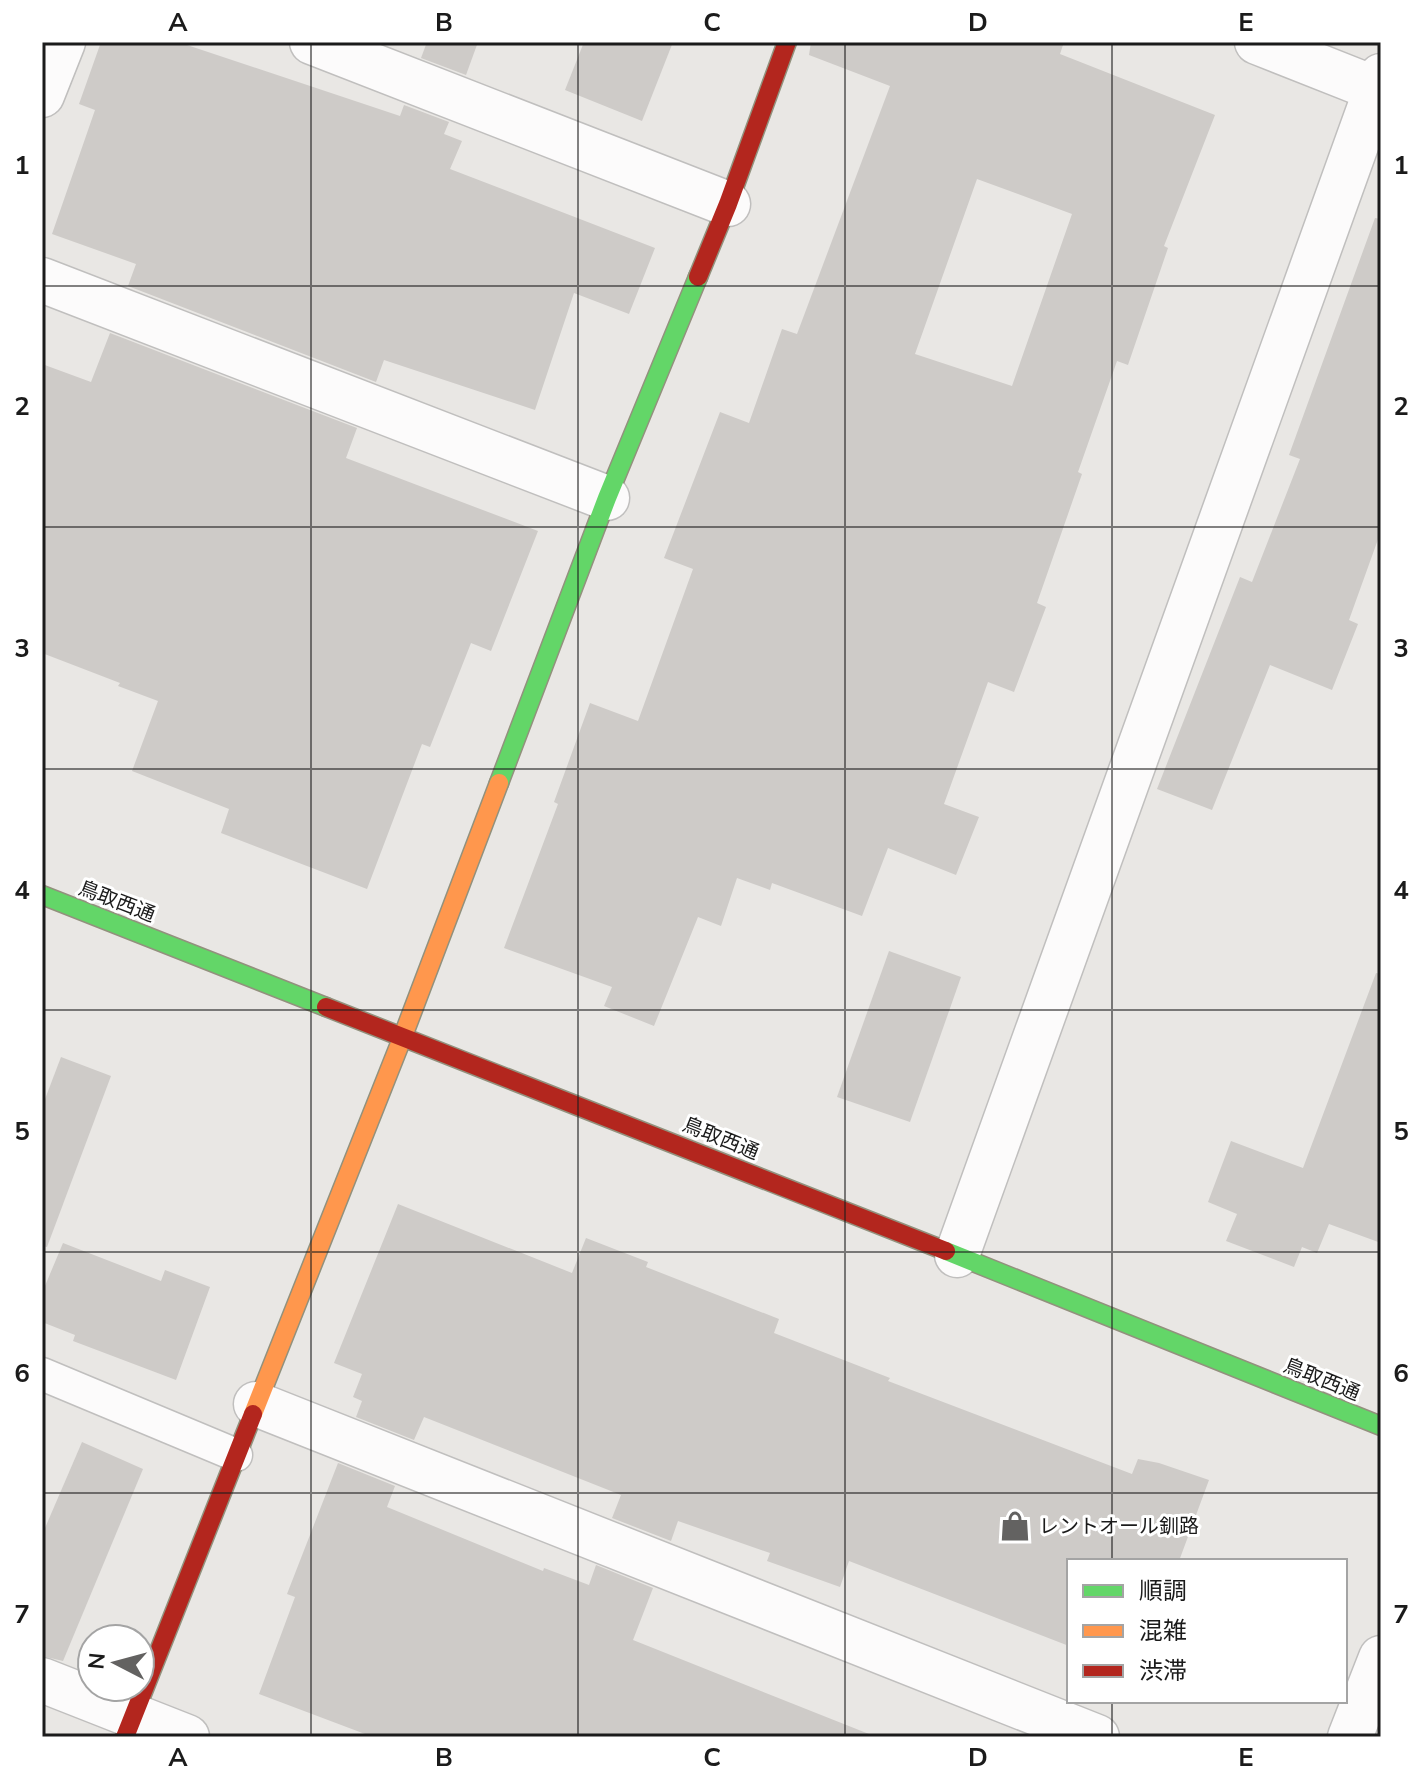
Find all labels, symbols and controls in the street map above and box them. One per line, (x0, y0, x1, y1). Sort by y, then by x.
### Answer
text: A (168, 5, 188, 40)
text: B (435, 5, 453, 40)
text: C (703, 5, 721, 40)
text: D (968, 5, 988, 40)
text: E (1238, 5, 1254, 40)
text: 1 (14, 148, 30, 183)
text: 1 (1393, 148, 1409, 183)
text: 2 (14, 389, 30, 424)
text: 2 (1393, 389, 1409, 424)
text: 3 (14, 631, 30, 666)
text: 3 (1393, 631, 1409, 666)
text: 4 (14, 873, 30, 908)
text: 4 (1393, 873, 1409, 908)
street label: 鳥取西通 (75, 875, 159, 928)
street label: 鳥取西通 (679, 1111, 763, 1166)
text: 5 (14, 1114, 30, 1149)
text: 5 (1393, 1114, 1409, 1149)
street label: 鳥取西通 (1280, 1352, 1364, 1407)
text: 6 (14, 1356, 30, 1391)
text: 6 (1393, 1356, 1409, 1391)
shop icon: レントオール釧路 (998, 1509, 1032, 1543)
place label: レントオール釧路 (1039, 1513, 1199, 1540)
legend (1067, 1559, 1347, 1703)
text: 順調 (1139, 1575, 1187, 1607)
text: 7 (14, 1597, 30, 1632)
text: 7 (1393, 1597, 1409, 1632)
text: 混雑 (1139, 1615, 1187, 1647)
north arrow (76, 1623, 156, 1703)
text: N (81, 1651, 113, 1671)
text: 渋滞 (1139, 1655, 1187, 1687)
text: A (168, 1740, 188, 1775)
text: B (435, 1740, 453, 1775)
text: C (703, 1740, 721, 1775)
text: D (968, 1740, 988, 1775)
text: E (1238, 1740, 1254, 1775)

